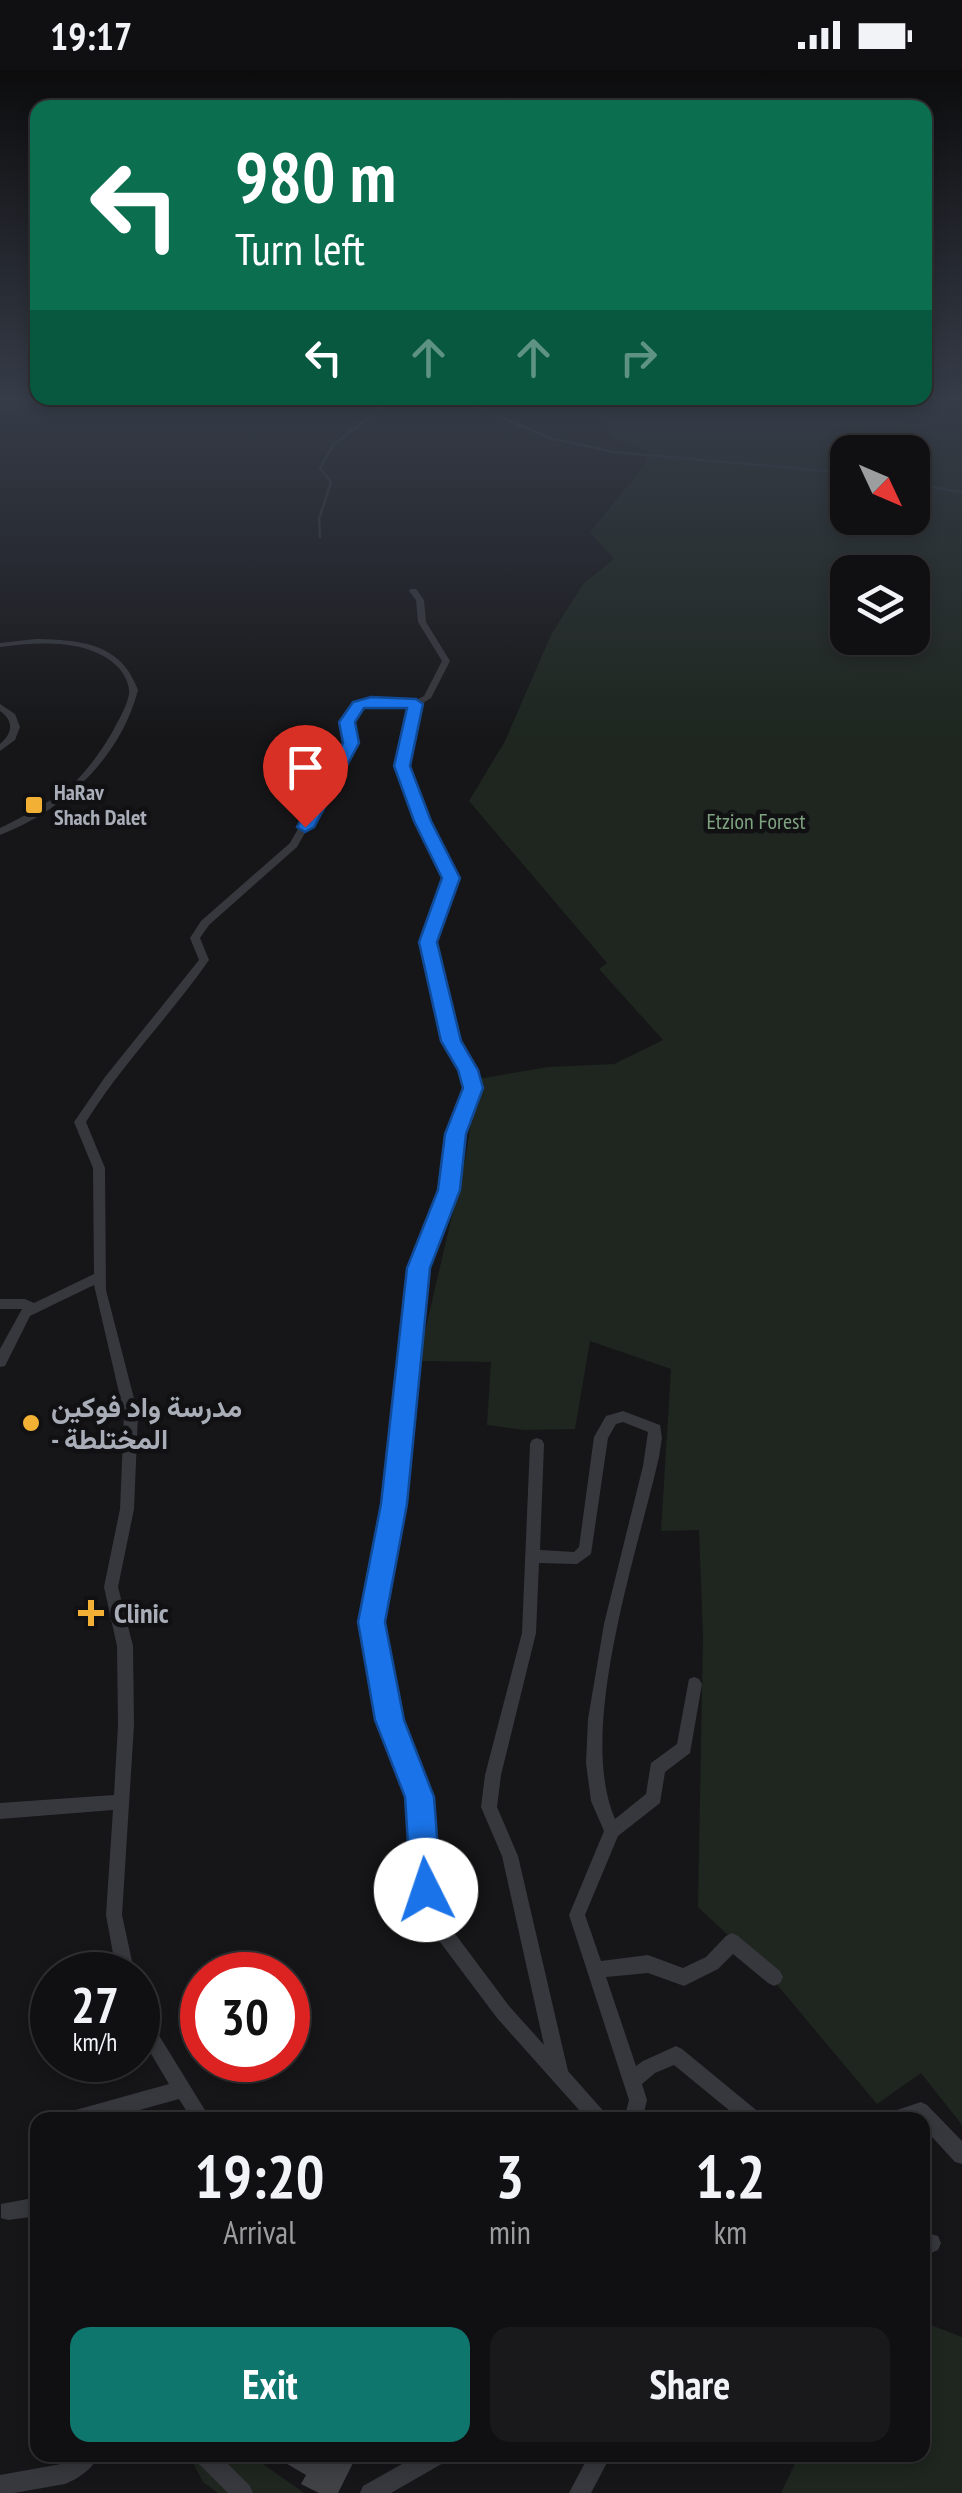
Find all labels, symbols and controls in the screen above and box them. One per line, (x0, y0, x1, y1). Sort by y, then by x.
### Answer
text: 19:17 (50, 11, 132, 60)
text: 980 m (235, 131, 396, 221)
icon: left (70, 140, 200, 270)
text: Turn left (235, 219, 365, 277)
icon: left (296, 330, 351, 385)
icon: ahead (401, 330, 456, 385)
icon: ahead (506, 330, 561, 385)
icon: right (611, 330, 666, 385)
north arrow (830, 435, 930, 535)
map controls (830, 435, 930, 655)
button: layers (830, 555, 930, 655)
pin (263, 725, 348, 828)
icon: arrive (278, 740, 333, 795)
place label: HaRav Shach Dalet (54, 778, 147, 831)
marker: HaRav Shach Dalet (23, 794, 45, 816)
park label: Etzion Forest (706, 807, 806, 835)
place label: مدرسة واد فوكين - المختلطة (51, 1388, 242, 1457)
marker: مدرسة واد فوكين - المختلطة (20, 1412, 42, 1434)
place label: Clinic (114, 1594, 169, 1631)
marker: Clinic (78, 1600, 104, 1626)
position arrow (374, 1838, 478, 1942)
speed limit sign: 30 (180, 1952, 310, 2082)
text: 27 (71, 1972, 119, 2037)
text: km/h (73, 2026, 117, 2058)
text: 19:20 (195, 2137, 324, 2215)
text: 3 (495, 2137, 524, 2215)
text: 1.2 (695, 2137, 765, 2215)
text: Arrival (223, 2211, 296, 2253)
text: min (489, 2211, 531, 2253)
text: km (714, 2211, 747, 2253)
button: Exit (70, 2327, 470, 2442)
button: Share (490, 2327, 890, 2442)

